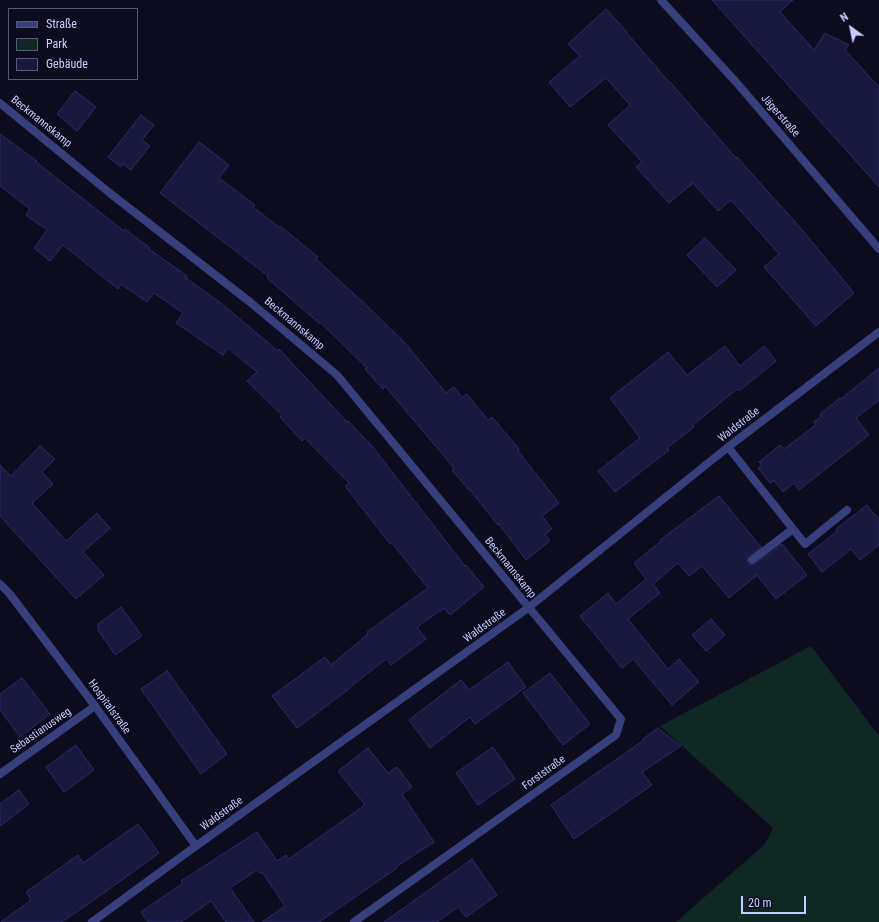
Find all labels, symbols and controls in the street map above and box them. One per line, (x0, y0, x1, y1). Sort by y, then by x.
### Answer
legend (8, 8, 138, 80)
north arrow (831, 8, 871, 48)
text: N (838, 10, 851, 25)
text: Straße (46, 17, 77, 31)
text: Park (46, 37, 67, 51)
text: Gebäude (46, 57, 88, 71)
street label: Jägerstraße (758, 92, 802, 140)
street label: Beckmannskamp (8, 93, 74, 151)
street label: Beckmannskamp (261, 295, 327, 353)
street label: Waldstraße (716, 405, 762, 445)
street label: Beckmannskamp (481, 535, 539, 601)
street label: Waldstraße (461, 606, 509, 646)
street label: Hospitalstraße (85, 677, 133, 737)
street label: Sebastianusweg (8, 705, 74, 757)
street label: Forststraße (520, 753, 568, 793)
street label: Waldstraße (198, 794, 246, 834)
scale bar (743, 888, 808, 914)
text: 20 m (748, 896, 772, 910)

